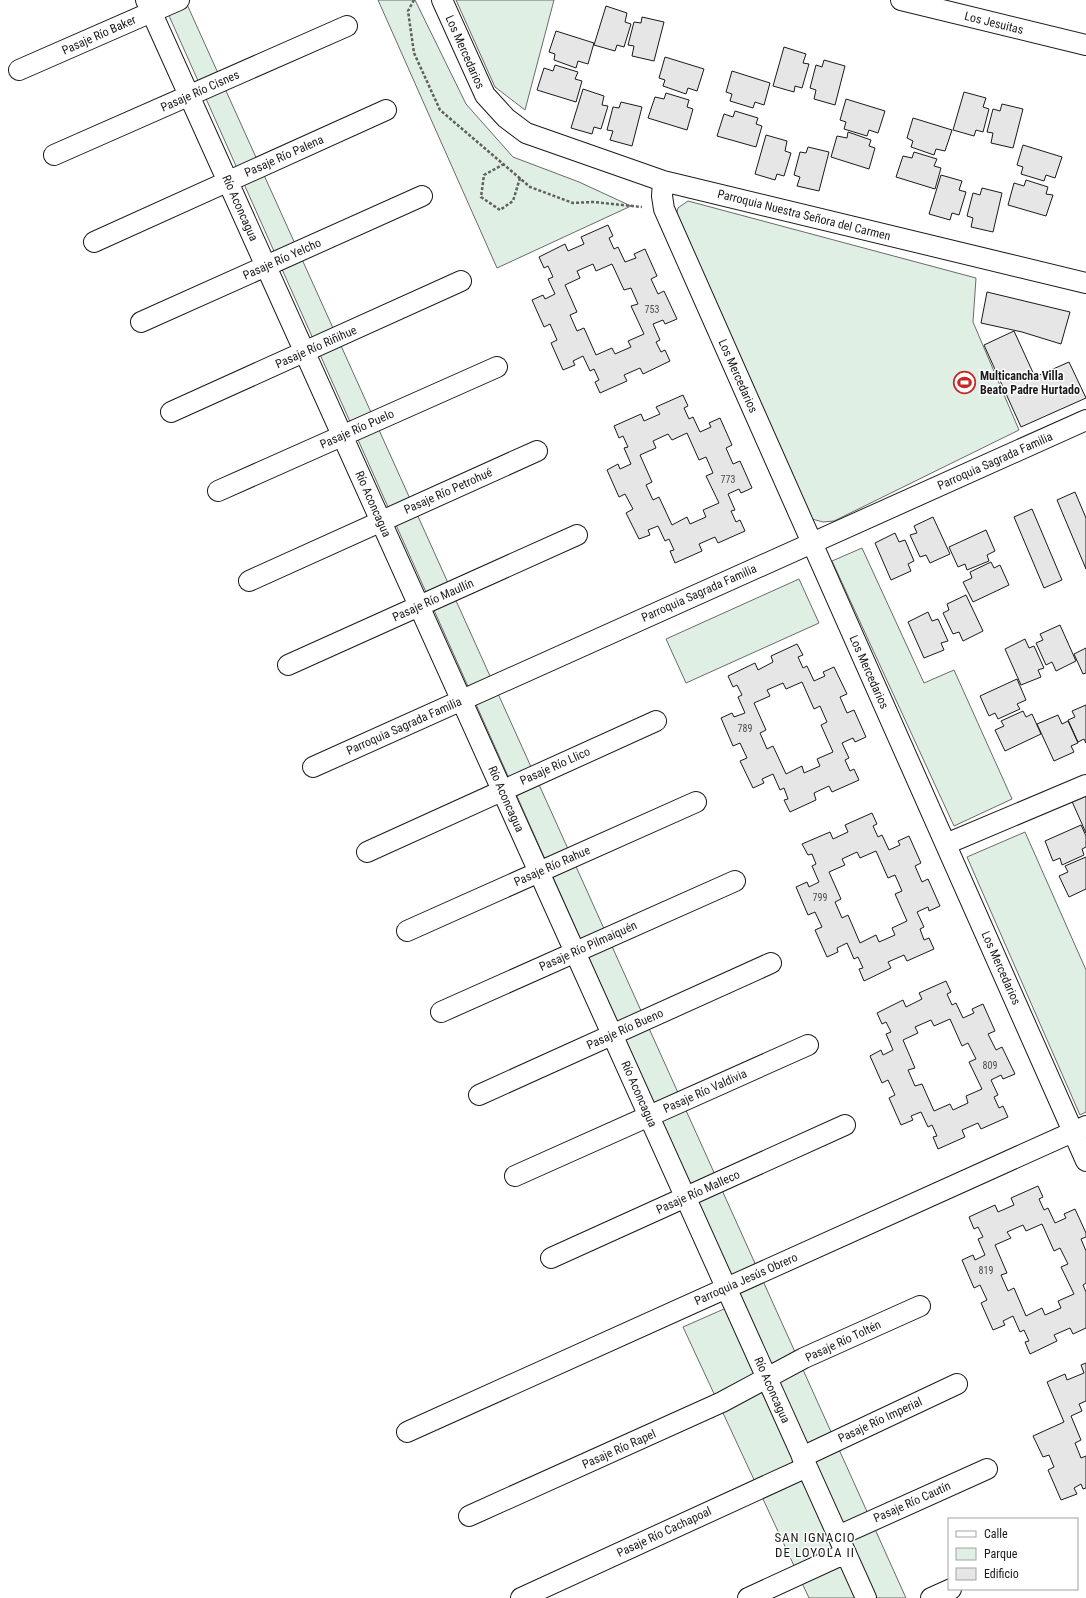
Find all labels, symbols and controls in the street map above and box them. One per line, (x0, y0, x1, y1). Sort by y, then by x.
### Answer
street label: Los Jesuitas (963, 9, 1025, 37)
street label: Pasaje Río Baker (60, 12, 138, 58)
street label: Los Mercedarios (443, 13, 487, 91)
street label: Pasaje Río Cisnes (159, 67, 241, 115)
street label: Pasaje Río Palena (242, 132, 326, 180)
street label: Río Aconcagua (219, 173, 261, 244)
street label: Parroquia Nuestra Señora del Carmen (716, 187, 892, 243)
street label: Pasaje Río Yelcho (241, 235, 323, 283)
house number: 753 (645, 304, 659, 315)
street label: Pasaje Río Riñihue (273, 323, 359, 371)
street label: Los Mercedarios (716, 337, 760, 415)
place label: Multicancha Villa Beato Padre Hurtado (980, 369, 1080, 397)
sports icon: Multicancha Villa Beato Padre Hurtado (951, 370, 977, 396)
street label: Pasaje Río Puelo (318, 406, 396, 452)
street label: Parroquia Sagrada Familia (935, 429, 1055, 493)
street label: Pasaje Río Petrohué (402, 465, 495, 517)
street label: Río Aconcagua (352, 469, 394, 540)
house number: 773 (721, 474, 735, 485)
street label: Parroquia Sagrada Familia (639, 561, 759, 625)
street label: Pasaje Río Maullín (390, 576, 476, 624)
street label: Los Mercedarios (847, 633, 891, 711)
street label: Parroquia Sagrada Familia (344, 694, 464, 758)
house number: 789 (738, 723, 752, 734)
street label: Pasaje Río Llico (518, 744, 592, 788)
street label: Río Aconcagua (485, 764, 527, 835)
street label: Pasaje Río Rahue (512, 843, 593, 889)
house number: 799 (813, 892, 827, 903)
street label: Pasaje Río Pilmaiquén (537, 918, 639, 974)
street label: Los Mercedarios (979, 929, 1023, 1007)
street label: Pasaje Río Bueno (585, 1006, 665, 1052)
street label: Río Aconcagua (618, 1059, 660, 1130)
house number: 809 (983, 1060, 997, 1071)
street label: Pasaje Río Valdivia (661, 1066, 749, 1116)
street label: Pasaje Río Malleco (654, 1167, 742, 1217)
street label: Parroquia Jesús Obrero (692, 1250, 800, 1308)
house number: 819 (979, 1265, 993, 1276)
street label: Pasaje Río Toltén (803, 1317, 883, 1365)
street label: Río Aconcagua (751, 1355, 793, 1426)
street label: Pasaje Río Imperial (836, 1394, 924, 1446)
street label: Pasaje Río Rapel (580, 1427, 658, 1471)
street label: Pasaje Río Cautín (871, 1479, 953, 1525)
street label: Pasaje Río Cachapoal (615, 1504, 713, 1560)
legend (948, 1518, 1078, 1590)
text: Calle (984, 1527, 1008, 1541)
district label: SAN IGNACIO DE LOYOLA II (774, 1530, 856, 1560)
text: Parque (984, 1547, 1018, 1561)
text: Edificio (984, 1567, 1019, 1581)

